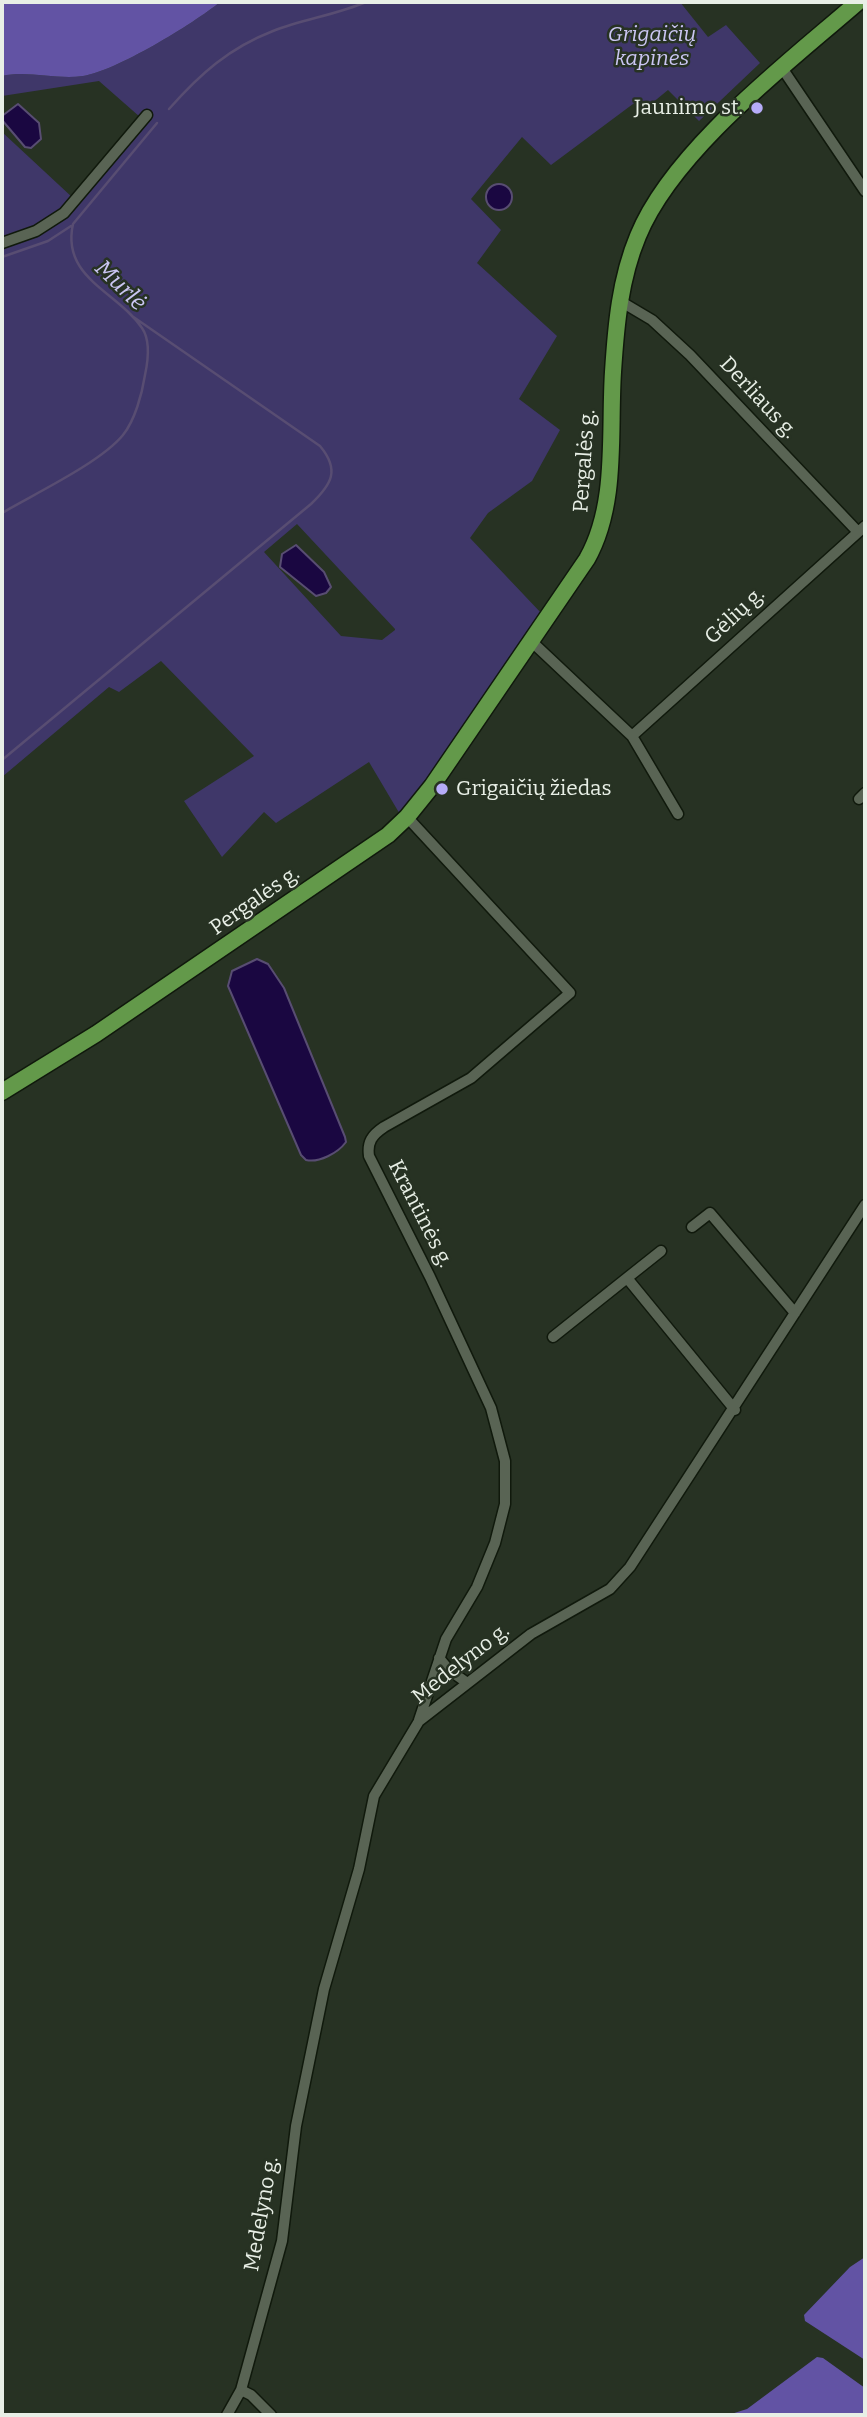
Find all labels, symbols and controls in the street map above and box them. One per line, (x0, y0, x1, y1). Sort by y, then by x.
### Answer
park label: Grigaičių kapinės (608, 22, 696, 72)
place label: Jaunimo st. (634, 95, 743, 121)
marker: Jaunimo st. (749, 100, 765, 116)
water label: Murlė (89, 255, 151, 317)
street label: Derliaus g. (714, 352, 802, 444)
street label: Pergalės g. (569, 409, 601, 513)
street label: Gėlių g. (700, 582, 770, 650)
place label: Grigaičių žiedas (456, 776, 612, 802)
marker: Grigaičių žiedas (434, 781, 450, 797)
street label: Pergalės g. (205, 861, 305, 941)
street label: Krantinės g. (382, 1156, 458, 1272)
street label: Medelyno g. (407, 1618, 515, 1710)
street label: Medelyno g. (240, 2155, 284, 2273)

